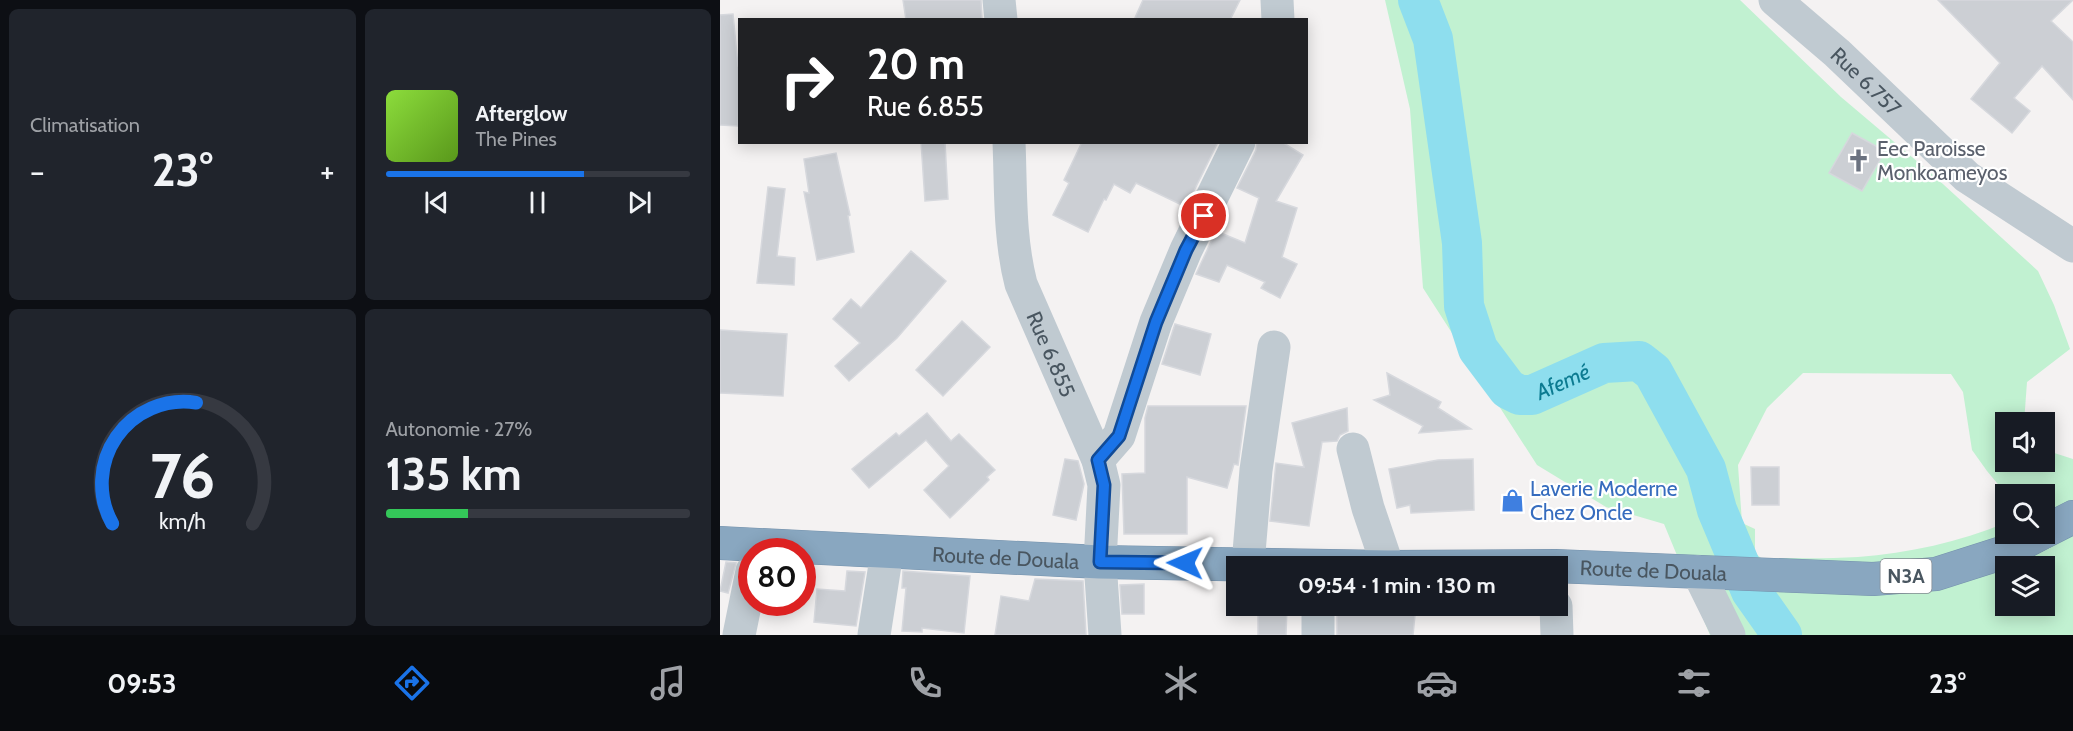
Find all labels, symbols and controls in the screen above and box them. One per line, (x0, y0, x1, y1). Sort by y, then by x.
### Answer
text: 20 m (867, 38, 965, 90)
icon: right (768, 42, 846, 120)
street label: Rue 6.757 (1826, 42, 1907, 121)
text: Rue 6.855 (867, 90, 984, 123)
text: Afterglow (476, 100, 568, 127)
text: Climatisation (30, 113, 140, 137)
text: The Pines (476, 127, 557, 151)
place label: Eec Paroisse Monkoameyos (1877, 136, 2008, 185)
text: 23° (152, 143, 213, 197)
church icon: Eec Paroisse Monkoameyos (1846, 147, 1872, 173)
text: − (30, 151, 45, 191)
text: + (320, 151, 334, 191)
icon: previous (420, 186, 453, 219)
icon: pause (521, 186, 554, 219)
icon: next (623, 186, 656, 219)
pin (1178, 190, 1229, 241)
icon: arrive (1187, 199, 1220, 232)
street label: Rue 6.855 (1022, 307, 1081, 400)
water label: Afemé (1530, 358, 1594, 406)
map controls (1995, 412, 2055, 616)
button: sound (1995, 412, 2055, 472)
text: Autonomie · 27% (386, 417, 532, 441)
text: 76 (149, 438, 215, 514)
text: 135 km (386, 447, 522, 501)
place label: Laverie Moderne Chez Oncle (1530, 476, 1678, 525)
button: search (1995, 484, 2055, 544)
shop icon: Laverie Moderne Chez Oncle (1499, 487, 1525, 513)
text: km/h (159, 509, 206, 535)
position arrow (1153, 531, 1217, 595)
speed limit sign: 80 (738, 538, 816, 616)
street label: Route de Douala (931, 541, 1080, 573)
street label: Route de Douala (1579, 555, 1728, 586)
button: layers (1995, 556, 2055, 616)
road number: N3A (1880, 559, 1932, 593)
text: 09:54 · 1 min · 130 m (1298, 572, 1496, 599)
icon: directions (391, 662, 433, 704)
icon: music (647, 662, 689, 704)
icon: phone (904, 662, 946, 704)
icon: climate (1160, 662, 1202, 704)
icon: car (1416, 662, 1458, 704)
icon: filters (1673, 662, 1715, 704)
text: 09:53 (107, 667, 176, 700)
text: 23° (1929, 667, 1966, 700)

